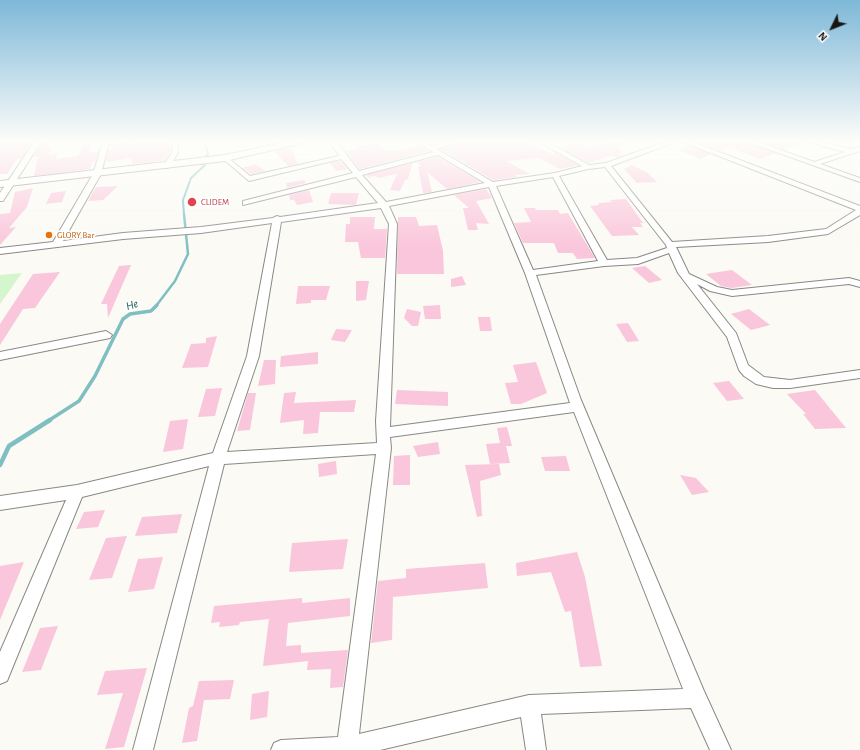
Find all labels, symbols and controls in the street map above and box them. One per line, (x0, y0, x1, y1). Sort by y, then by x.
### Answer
north arrow (812, 8, 852, 48)
text: N (816, 30, 829, 43)
marker: CLIDEM (186, 196, 198, 208)
place label: CLIDEM (201, 197, 229, 207)
marker: GLORY Bar (44, 230, 54, 240)
place label: GLORY Bar (57, 230, 94, 240)
water label: He (124, 296, 140, 314)

